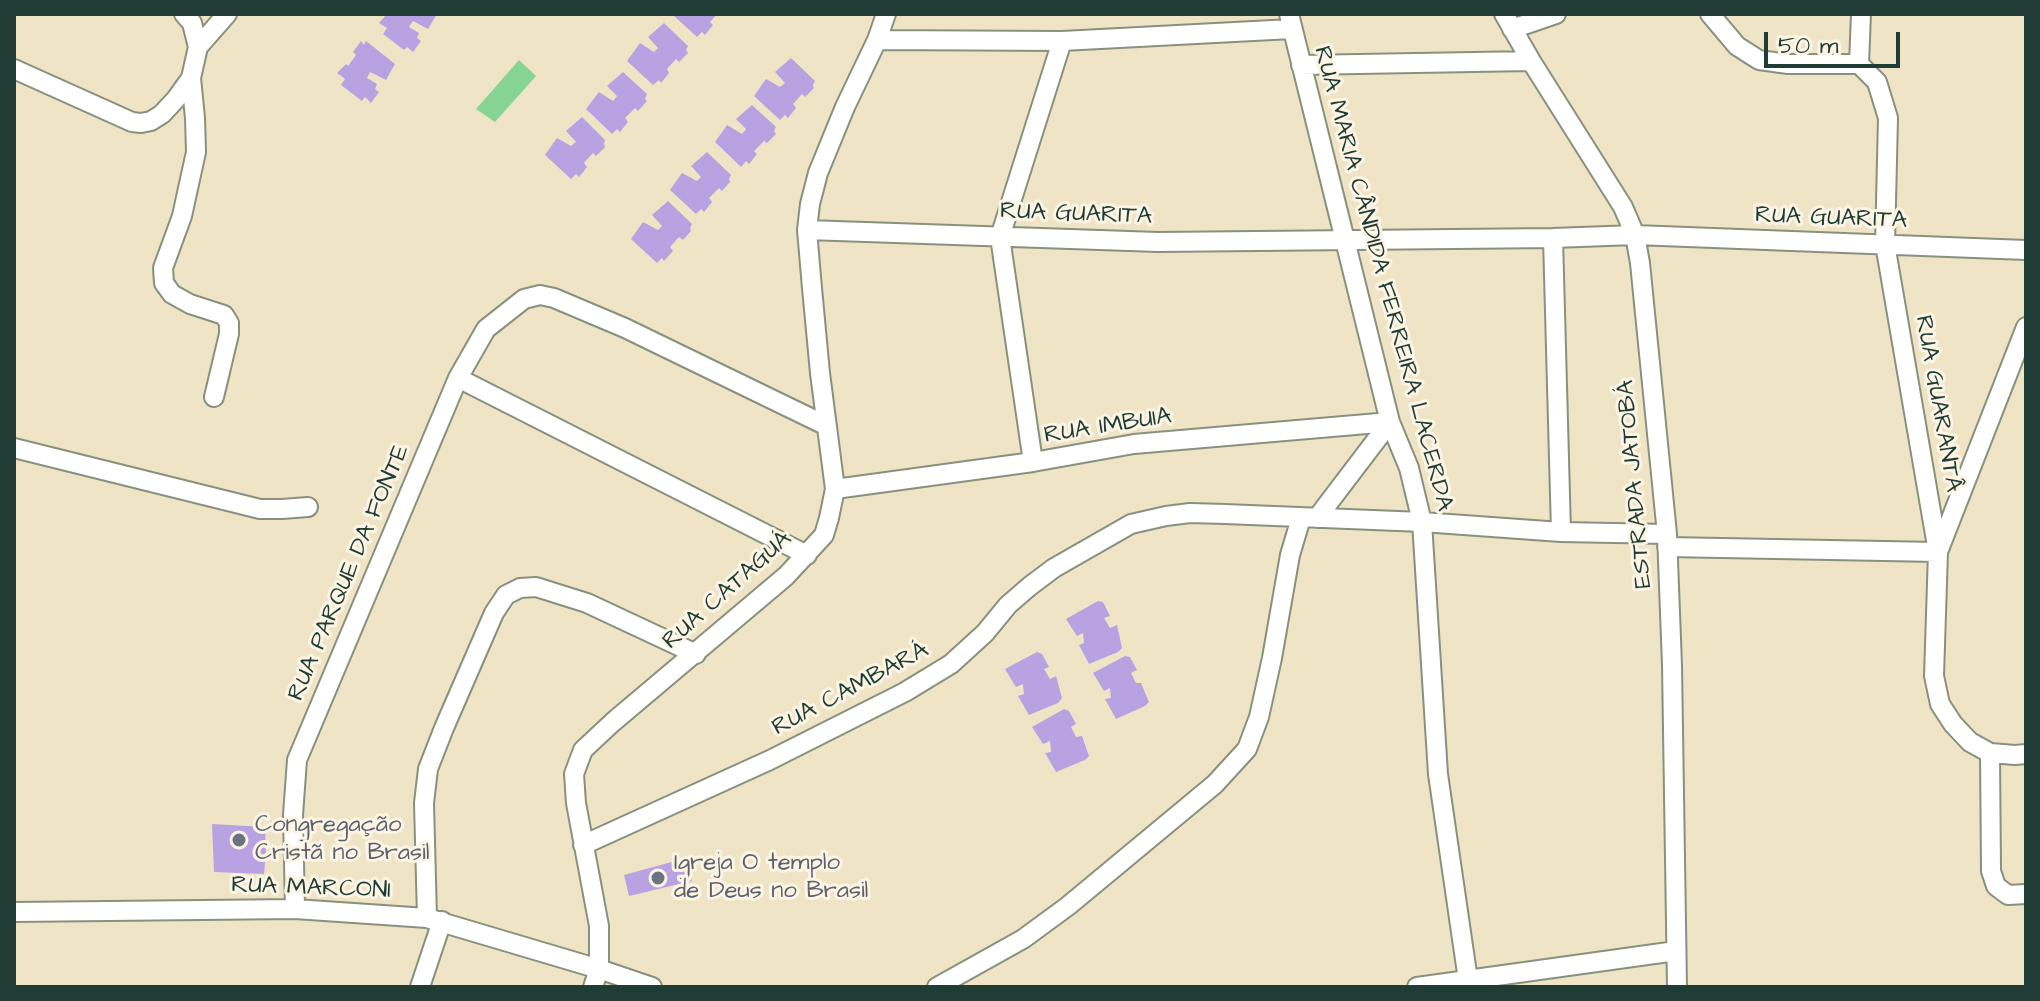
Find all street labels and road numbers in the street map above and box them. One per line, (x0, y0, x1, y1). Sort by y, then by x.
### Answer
street label: RUA MARIA CÂNDIDA FERREIRA LACERDA (1306, 44, 1458, 514)
street label: RUA GUARITA (999, 198, 1153, 232)
street label: RUA GUARITA (1754, 202, 1908, 236)
street label: RUA GUARANTÂ (1907, 313, 1967, 495)
street label: ESTRADA JATOBÁ (1613, 379, 1659, 589)
street label: RUA IMBUIA (1042, 403, 1174, 451)
street label: RUA PARQUE DA FONTE (283, 441, 417, 705)
street label: RUA CATAGUÁ (658, 526, 798, 656)
street label: RUA CAMBARÁ (768, 637, 934, 743)
street label: RUA MARCONI (231, 872, 391, 906)

